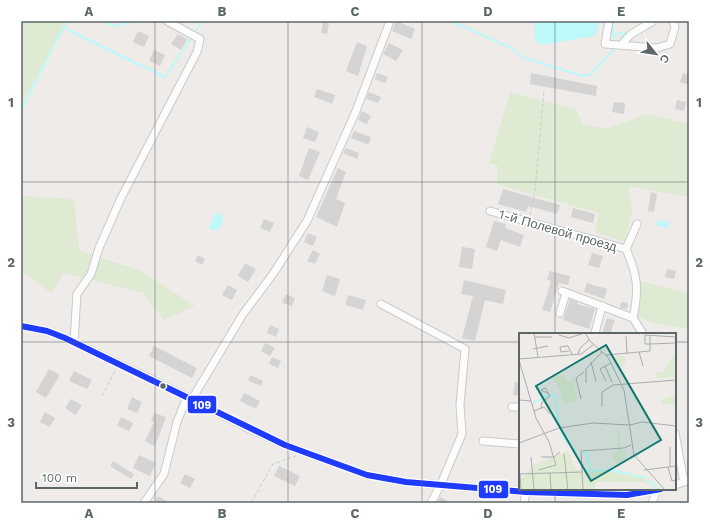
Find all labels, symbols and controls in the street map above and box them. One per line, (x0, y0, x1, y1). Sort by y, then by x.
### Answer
text: A (85, 4, 94, 19)
text: B (218, 4, 227, 19)
text: C (351, 4, 360, 19)
text: D (483, 4, 493, 19)
text: E (617, 4, 625, 19)
north arrow (636, 34, 676, 74)
text: С (657, 52, 672, 65)
text: 1 (8, 95, 14, 110)
text: 1 (696, 95, 702, 110)
street label: 1-й Полевой проезд (497, 206, 619, 255)
text: 2 (7, 255, 15, 270)
text: 2 (695, 255, 703, 270)
inset map (519, 333, 676, 490)
unlabelled marker (158, 381, 168, 391)
line badge: 109 (187, 395, 217, 414)
text: 109 (193, 399, 212, 412)
text: 3 (7, 415, 15, 430)
text: 3 (695, 415, 703, 430)
scale bar (36, 464, 137, 490)
text: 100 m (42, 471, 77, 485)
line badge: 109 (478, 480, 509, 499)
text: 109 (484, 483, 503, 496)
text: A (85, 506, 94, 521)
text: B (218, 506, 227, 521)
text: C (351, 506, 360, 521)
text: D (483, 506, 493, 521)
text: E (617, 506, 625, 521)

